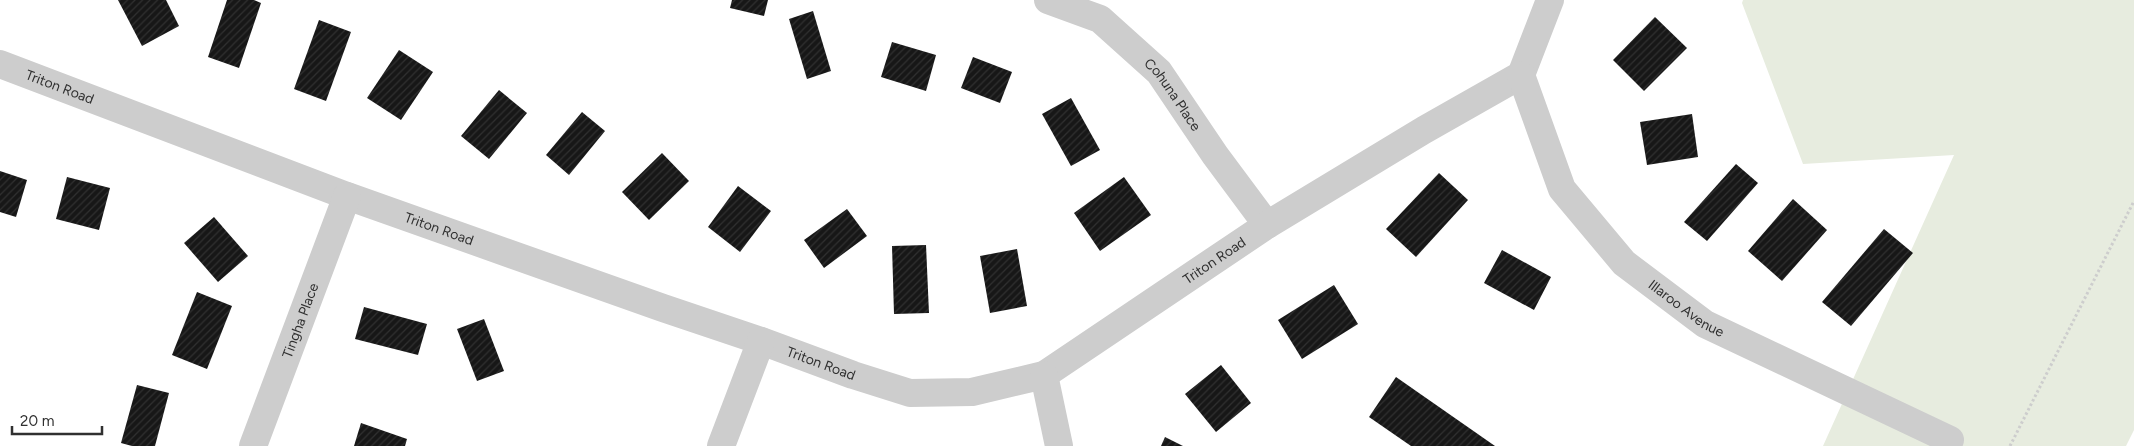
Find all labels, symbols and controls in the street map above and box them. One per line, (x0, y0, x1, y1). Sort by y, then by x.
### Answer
street label: Cohuna Place (1141, 55, 1205, 134)
street label: Triton Road (23, 66, 96, 107)
street label: Triton Road (402, 209, 476, 249)
street label: Triton Road (1180, 233, 1249, 288)
street label: Illaroo Avenue (1645, 276, 1727, 341)
street label: Tingha Place (278, 280, 322, 361)
street label: Triton Road (784, 343, 858, 384)
scale bar (12, 404, 102, 436)
text: 20 m (20, 412, 54, 430)

